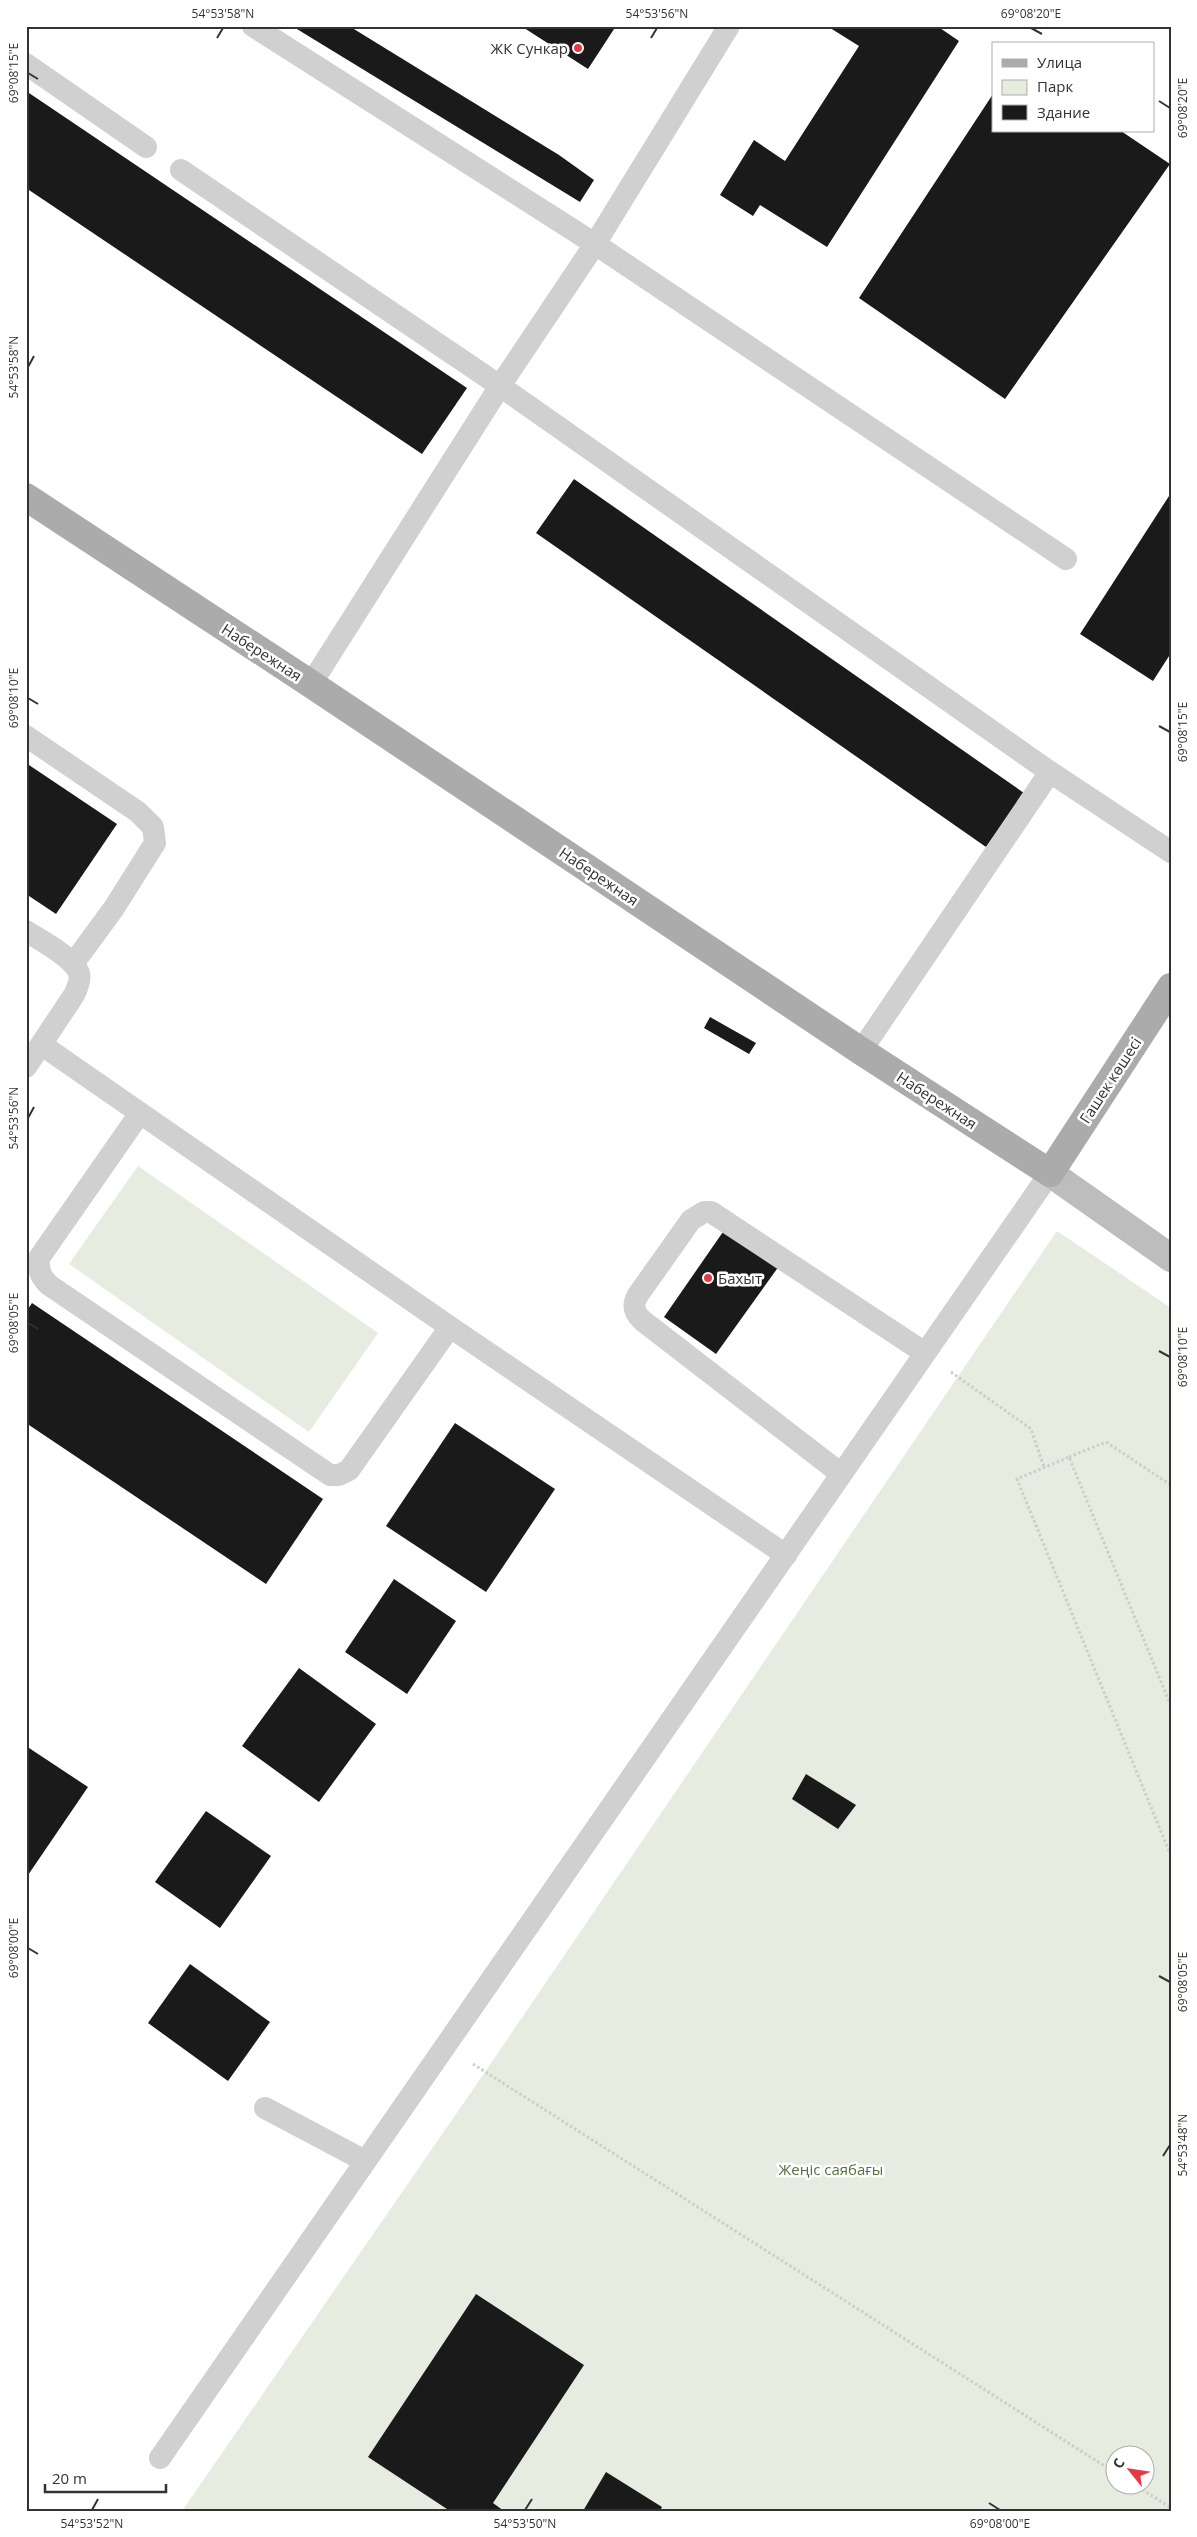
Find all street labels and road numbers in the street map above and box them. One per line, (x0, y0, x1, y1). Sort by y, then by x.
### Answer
street label: Набережная (218, 619, 306, 685)
street label: Набережная (555, 842, 643, 910)
street label: Гашек көшесі (1075, 1033, 1145, 1127)
street label: Набережная (893, 1067, 981, 1133)

